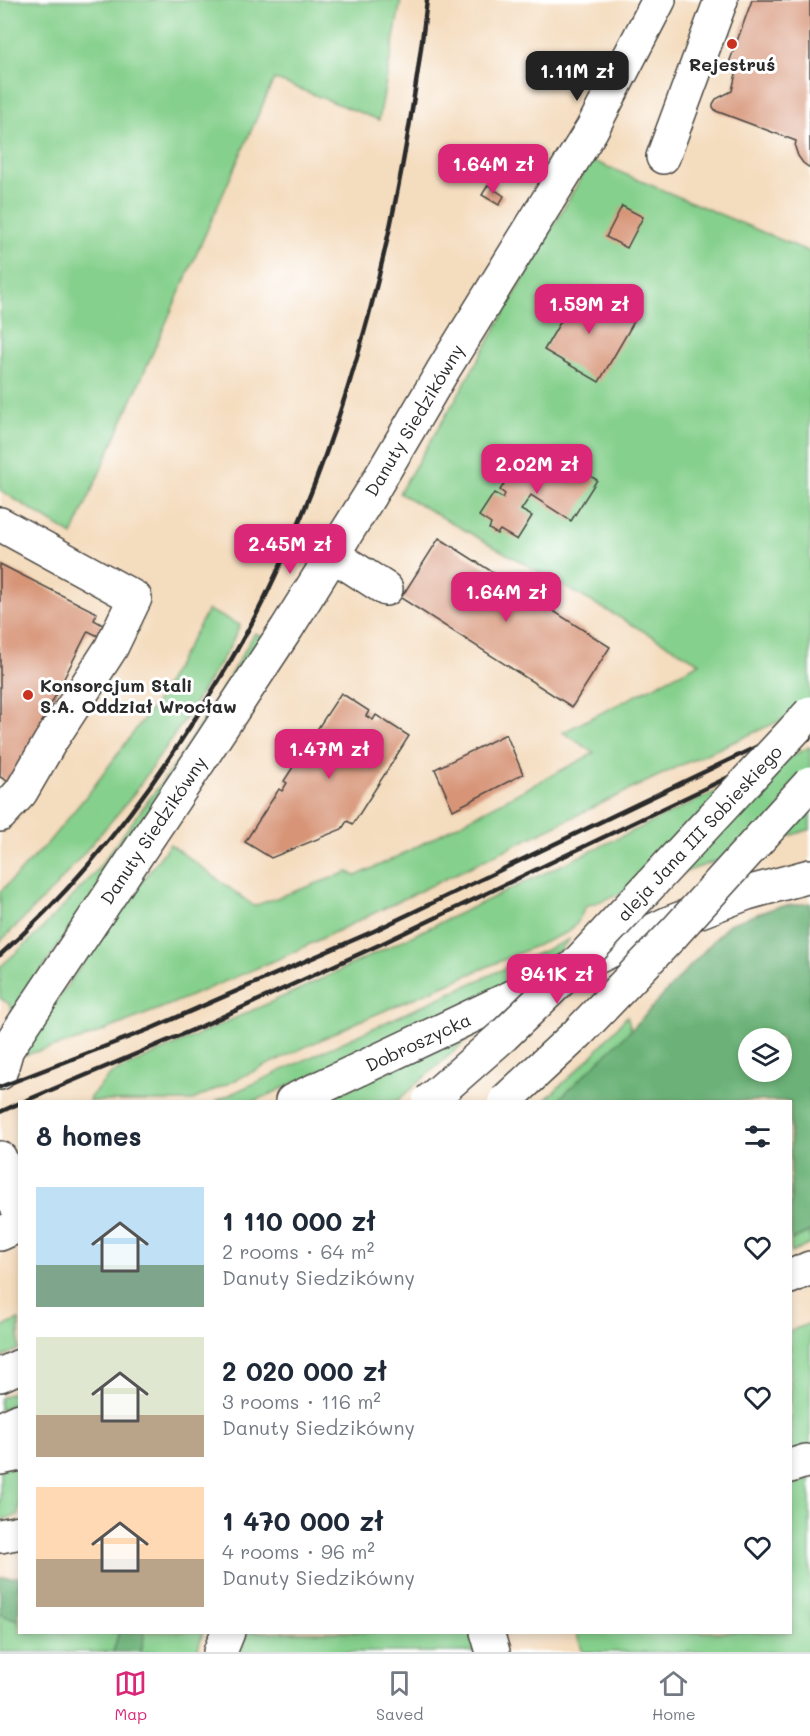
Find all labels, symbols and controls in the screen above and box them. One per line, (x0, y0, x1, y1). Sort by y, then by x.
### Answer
marker: Rejestruś (725, 37, 739, 51)
pin: 1.11M zł (515, 51, 639, 102)
place label: Rejestruś (689, 52, 775, 76)
text: 1.11M zł (540, 57, 614, 83)
pin: 1.64M zł (431, 144, 555, 195)
text: 1.64M zł (452, 150, 534, 176)
pin: 1.59M zł (527, 284, 651, 335)
text: 1.59M zł (549, 290, 629, 316)
street label: Danuty Siedzikówny (359, 339, 469, 501)
pin: 2.02M zł (475, 444, 599, 495)
text: 2.02M zł (495, 450, 579, 476)
pin: 2.45M zł (228, 524, 352, 575)
text: 2.45M zł (248, 530, 332, 556)
pin: 1.64M zł (444, 572, 568, 623)
text: 1.64M zł (465, 578, 547, 604)
place label: Konsorcjum Stali S.A. Oddział Wrocław (40, 673, 237, 718)
marker: Konsorcjum Stali S.A. Oddział Wrocław (21, 688, 35, 702)
pin: 1.47M zł (267, 729, 391, 780)
text: 1.47M zł (289, 735, 369, 761)
street label: aleja Jana III Sobieskiego (611, 740, 787, 926)
street label: Danuty Siedzikówny (94, 751, 212, 909)
pin: 941K zł (502, 954, 612, 1005)
text: 941K zł (521, 960, 593, 986)
street label: Dobroszycka (361, 1007, 475, 1077)
map controls (738, 1028, 792, 1082)
button: layers (738, 1028, 792, 1082)
text: 8 homes (36, 1119, 142, 1153)
icon: filters (741, 1120, 774, 1153)
text: 1 110 000 zł (222, 1204, 376, 1238)
icon: home (84, 1211, 156, 1283)
icon: heart (741, 1231, 774, 1264)
text: 2 rooms · 64 m² (222, 1238, 374, 1264)
text: Danuty Siedzikówny (222, 1264, 415, 1290)
text: 2 020 000 zł (222, 1354, 387, 1388)
icon: home (84, 1361, 156, 1433)
icon: heart (741, 1381, 774, 1414)
text: 3 rooms · 116 m² (222, 1388, 381, 1414)
text: Danuty Siedzikówny (222, 1414, 415, 1440)
text: 1 470 000 zł (222, 1504, 383, 1538)
icon: home (84, 1511, 156, 1583)
icon: heart (741, 1531, 774, 1564)
text: 4 rooms · 96 m² (222, 1538, 375, 1564)
text: Danuty Siedzikówny (222, 1564, 415, 1590)
tab: Map (114, 1667, 147, 1724)
tab: Saved (376, 1667, 423, 1724)
tab: Home (652, 1667, 696, 1724)

